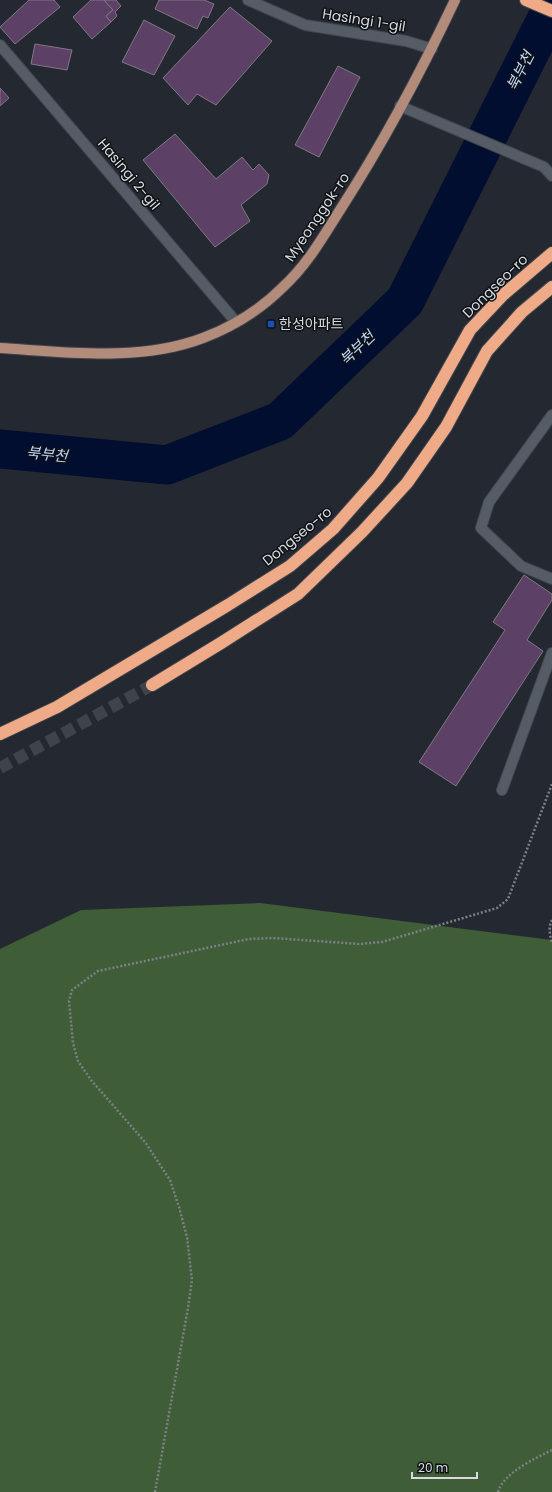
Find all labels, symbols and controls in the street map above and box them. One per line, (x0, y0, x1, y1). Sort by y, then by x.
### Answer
street label: Hasingi 1-gil (321, 4, 407, 36)
water label: 북부천 (501, 46, 540, 94)
street label: Hasingi 2-gil (93, 134, 165, 214)
street label: Myeonggok-ro (280, 168, 354, 266)
street label: Dongseo-ro (458, 250, 532, 322)
place label: 한성아파트 (279, 314, 344, 334)
marker: 한성아파트 (266, 319, 276, 329)
water label: 북부천 (335, 325, 381, 370)
water label: 북부천 (25, 441, 71, 467)
street label: Dongseo-ro (258, 502, 336, 570)
scale bar (412, 1454, 477, 1480)
text: 20 m (418, 1459, 448, 1476)

